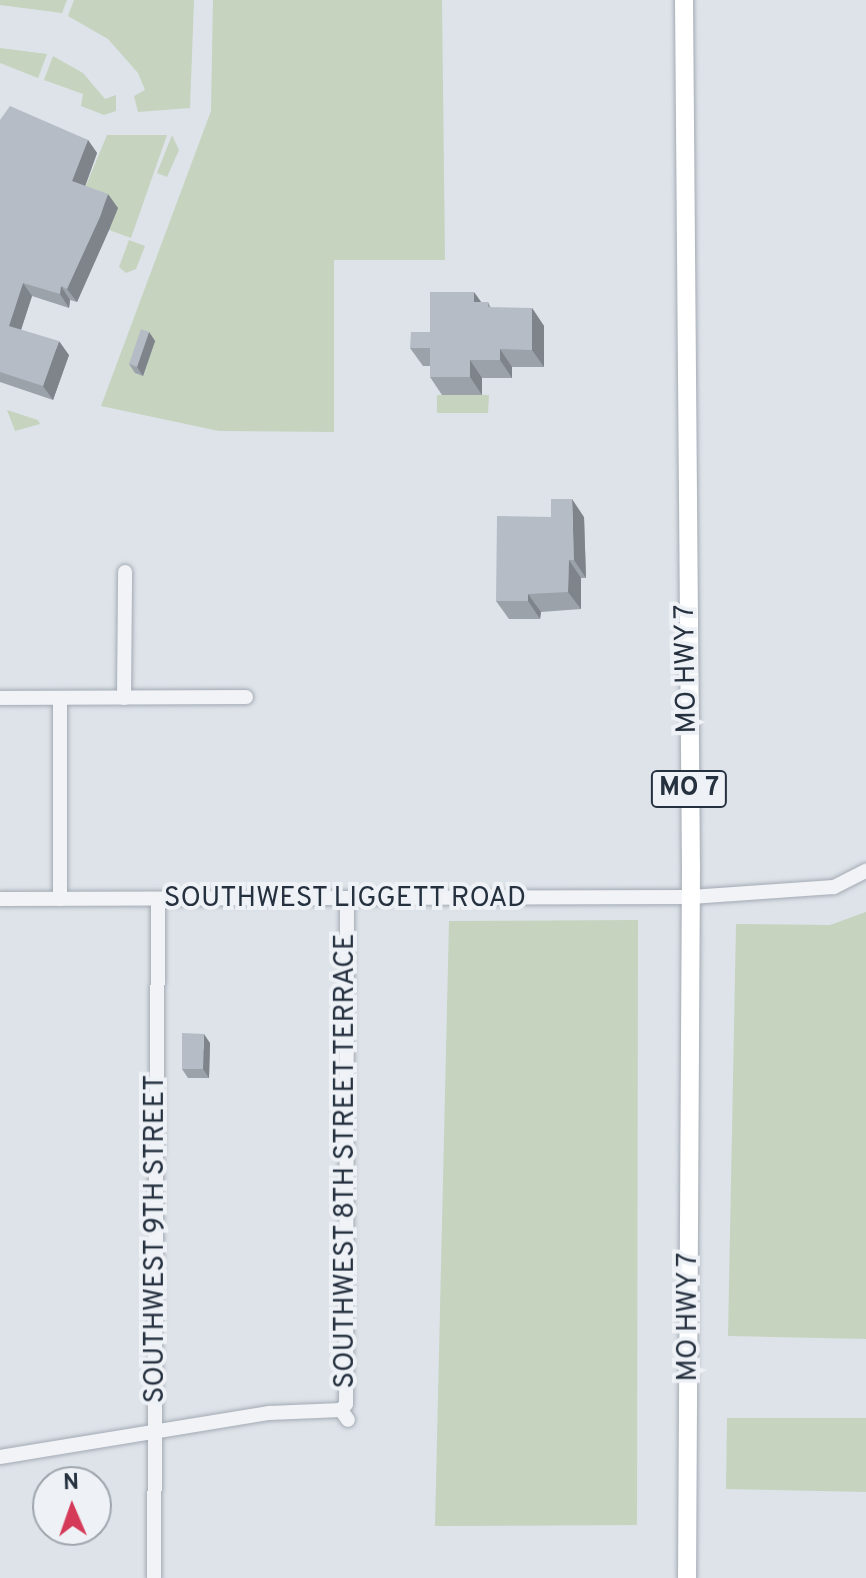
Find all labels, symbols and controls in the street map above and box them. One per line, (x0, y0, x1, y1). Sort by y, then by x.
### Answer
street label: MO HWY 7 (669, 603, 705, 735)
road number: MO 7 (649, 767, 729, 811)
street label: SOUTHWEST LIGGETT ROAD (163, 882, 527, 916)
street label: SOUTHWEST 8TH STREET TERRACE (329, 932, 363, 1390)
street label: SOUTHWEST 9TH STREET (139, 1074, 173, 1404)
street label: MO HWY 7 (672, 1251, 706, 1383)
north arrow (32, 1466, 112, 1546)
text: N (63, 1470, 80, 1497)

